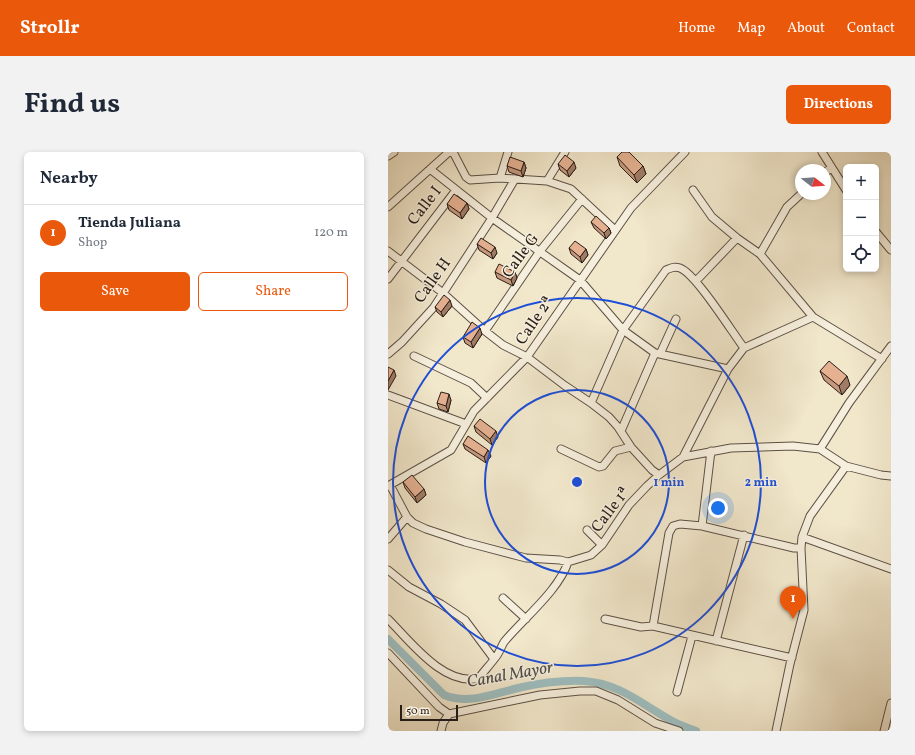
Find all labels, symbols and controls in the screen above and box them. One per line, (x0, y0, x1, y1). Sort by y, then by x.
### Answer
text: Strollr (20, 15, 80, 41)
text: Home (678, 19, 715, 38)
text: Map (737, 19, 765, 38)
text: About (787, 19, 825, 38)
text: Contact (847, 19, 895, 38)
text: Find us (24, 85, 120, 124)
button: Directions (786, 85, 891, 124)
north arrow (795, 164, 831, 200)
map controls (843, 164, 879, 272)
button: + (843, 164, 879, 200)
text: Nearby (40, 167, 98, 190)
street label: Calle I (403, 182, 447, 230)
button: − (843, 200, 879, 236)
text: Tienda Juliana (78, 213, 181, 234)
text: 1 (50, 224, 56, 242)
text: 120 m (314, 224, 348, 242)
street label: Calle G (497, 229, 545, 283)
text: Shop (78, 234, 107, 252)
button: locate (843, 236, 879, 272)
street label: Calle H (409, 254, 457, 308)
button: Save (40, 272, 190, 311)
button: Share (198, 272, 348, 311)
street label: Calle 2ª (511, 292, 559, 350)
centre of rings (570, 475, 584, 489)
text: 1 min (654, 475, 685, 491)
text: 2 min (745, 475, 777, 491)
street label: Calle 1ª (587, 483, 635, 537)
your location (708, 498, 728, 518)
pin: 1 (780, 586, 806, 619)
water label: Canal Mayor (465, 656, 556, 694)
scale bar (400, 703, 458, 722)
text: 50 m (406, 704, 430, 719)

